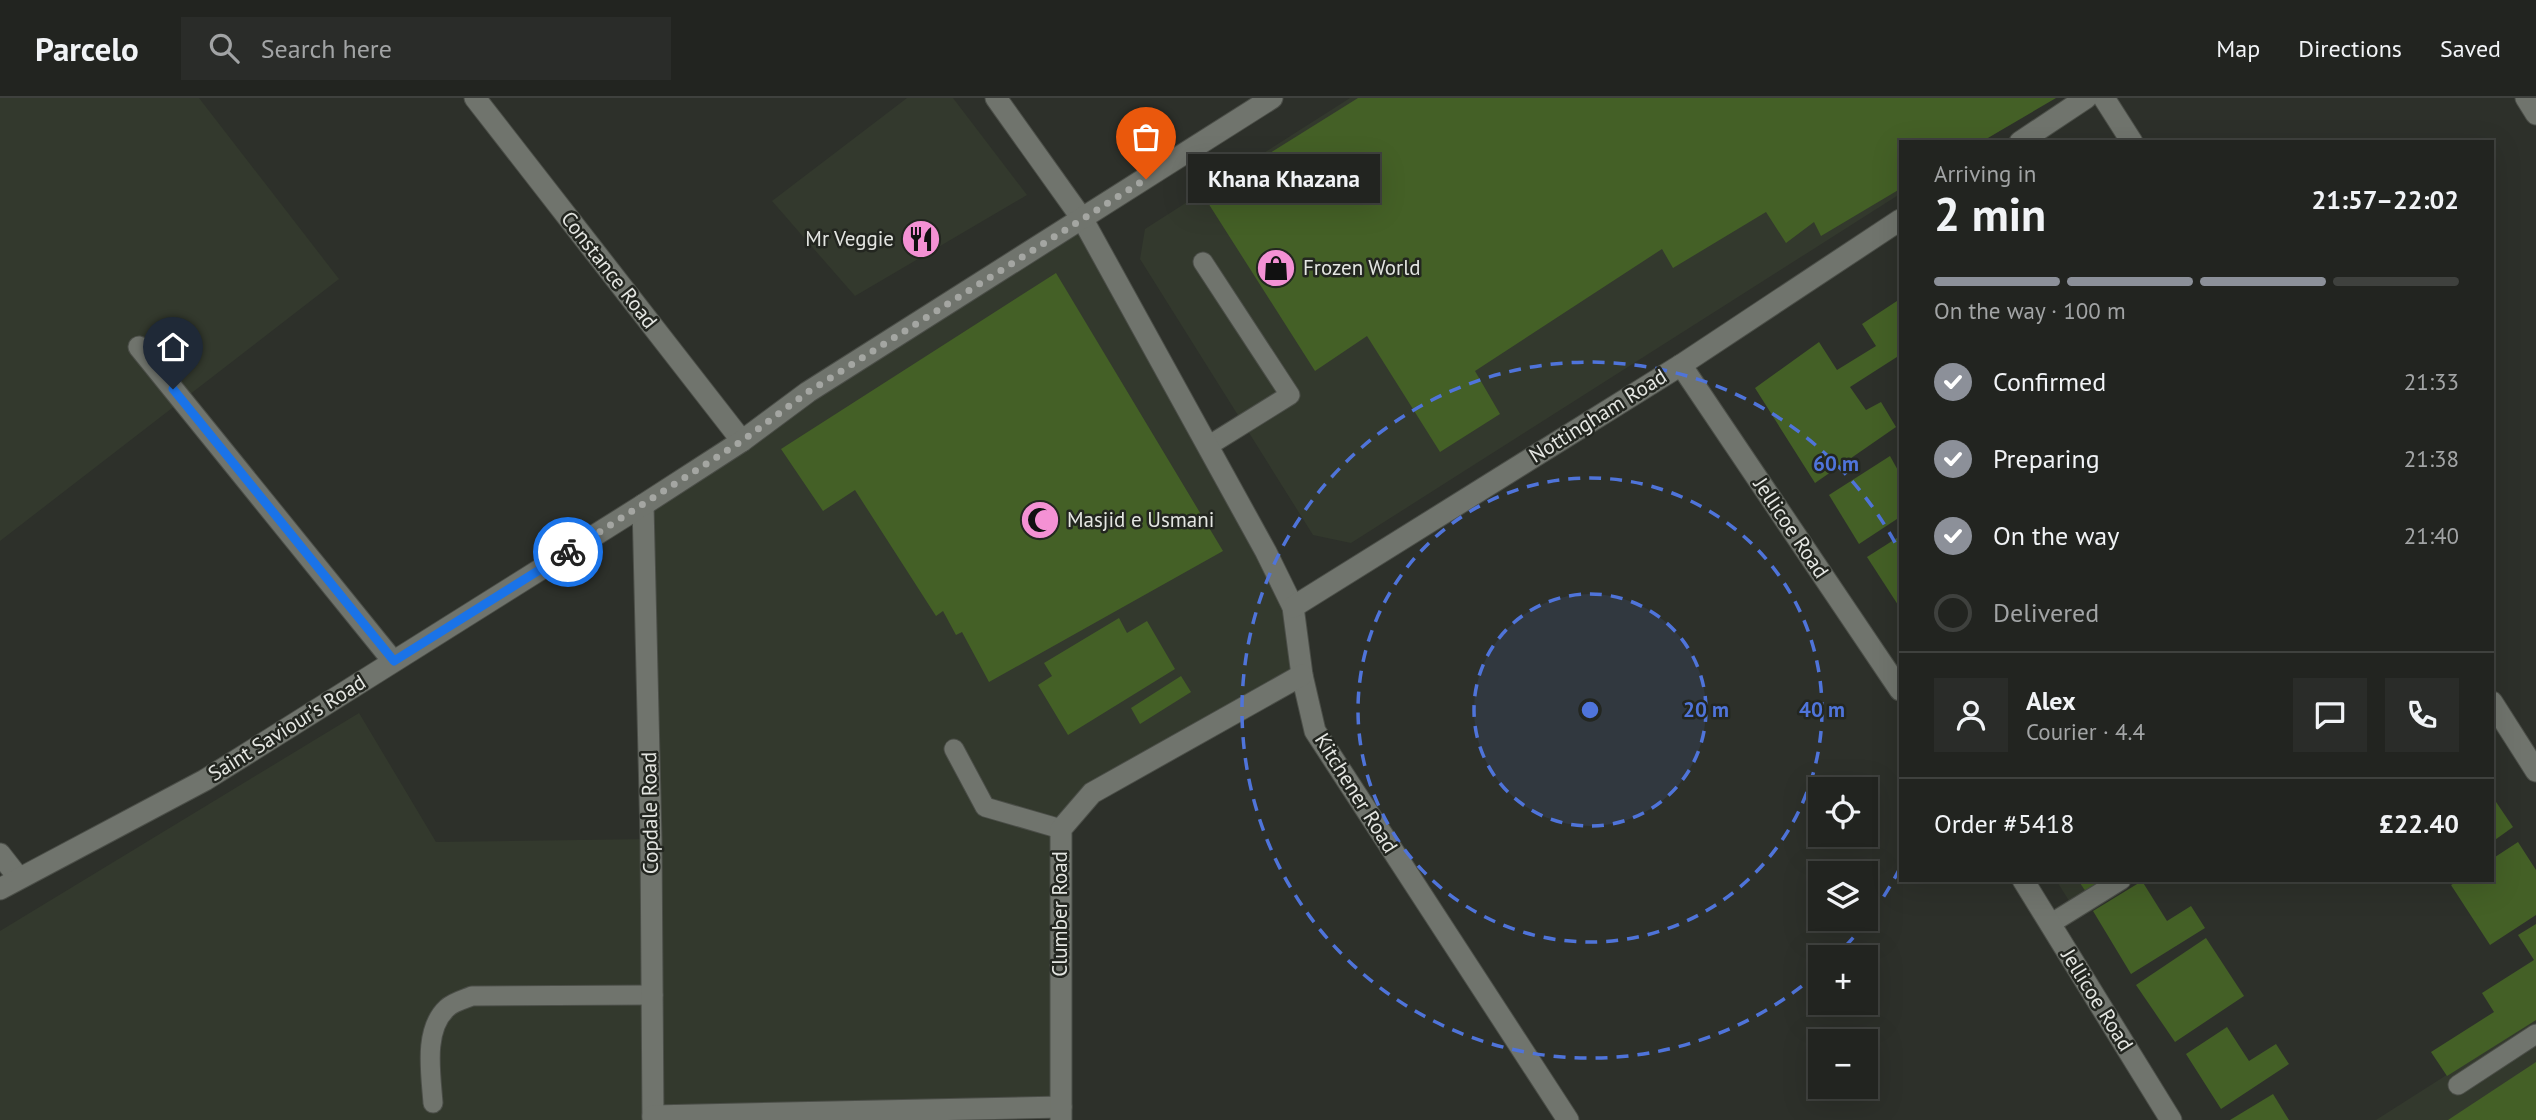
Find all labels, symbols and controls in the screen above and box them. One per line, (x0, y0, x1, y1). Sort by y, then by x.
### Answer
search box (181, 17, 671, 80)
text: Parcelo (35, 27, 139, 70)
icon: search (205, 29, 243, 67)
text: Search here (261, 32, 392, 65)
text: Map (2216, 33, 2260, 64)
text: Directions (2298, 33, 2402, 64)
text: Saved (2440, 33, 2501, 64)
pin (1116, 107, 1176, 179)
icon: bag (1127, 118, 1165, 156)
callout: Khana Khazana (1188, 154, 1380, 204)
text: Arriving in (1934, 159, 2036, 188)
text: Khana Khazana (1208, 164, 1360, 193)
text: 21:57–22:02 (2312, 183, 2459, 216)
text: 2 min (1934, 184, 2046, 244)
street label: Constance Road (555, 206, 664, 334)
restaurant icon: Mr Veggie (900, 218, 942, 260)
place label: Mr Veggie (805, 225, 894, 252)
shop icon: Frozen World (1255, 247, 1297, 289)
place label: Frozen World (1303, 254, 1421, 281)
text: On the way · 100 m (1934, 296, 2126, 325)
pin (143, 317, 203, 389)
icon: home (154, 328, 192, 366)
street label: Nottingham Road (1524, 363, 1671, 469)
icon: check (1934, 363, 1972, 401)
text: Confirmed (1993, 365, 2106, 398)
text: 21:33 (2404, 367, 2459, 396)
icon: check (1934, 440, 1972, 478)
text: Preparing (1993, 442, 2100, 475)
text: 21:38 (2404, 444, 2459, 473)
text: 60 m (1813, 450, 1859, 477)
street label: Jellicoe Road (1747, 471, 1835, 583)
mosque icon: Masjid e Usmani (1019, 499, 1061, 541)
place label: Masjid e Usmani (1067, 506, 1214, 533)
courier (533, 517, 603, 587)
icon: check (1934, 517, 1972, 555)
text: On the way (1993, 519, 2119, 552)
text: 21:40 (2404, 521, 2459, 550)
icon: bike (549, 533, 587, 571)
text: Delivered (1993, 596, 2099, 629)
street label: Saint Saviour's Road (203, 668, 370, 787)
button: person (1934, 678, 2008, 752)
button: chat (2293, 678, 2367, 752)
button: phone (2385, 678, 2459, 752)
text: Alex (2026, 684, 2076, 717)
text: 20 m (1683, 696, 1729, 723)
text: 40 m (1799, 696, 1845, 723)
centre of rings (1578, 698, 1602, 722)
text: Courier · 4.4 (2026, 717, 2145, 746)
street label: Kitchener Road (1309, 728, 1404, 858)
street label: Copdale Road (635, 752, 664, 874)
map controls (1808, 777, 1878, 1099)
button: locate (1808, 777, 1878, 847)
text: Order #5418 (1934, 807, 2074, 840)
text: £22.40 (2379, 807, 2459, 840)
street label: Clumber Road (1046, 851, 1073, 977)
button: layers (1808, 861, 1878, 931)
street label: Jellicoe Road (2055, 943, 2140, 1056)
button: + (1808, 945, 1878, 1015)
button: − (1808, 1029, 1878, 1099)

